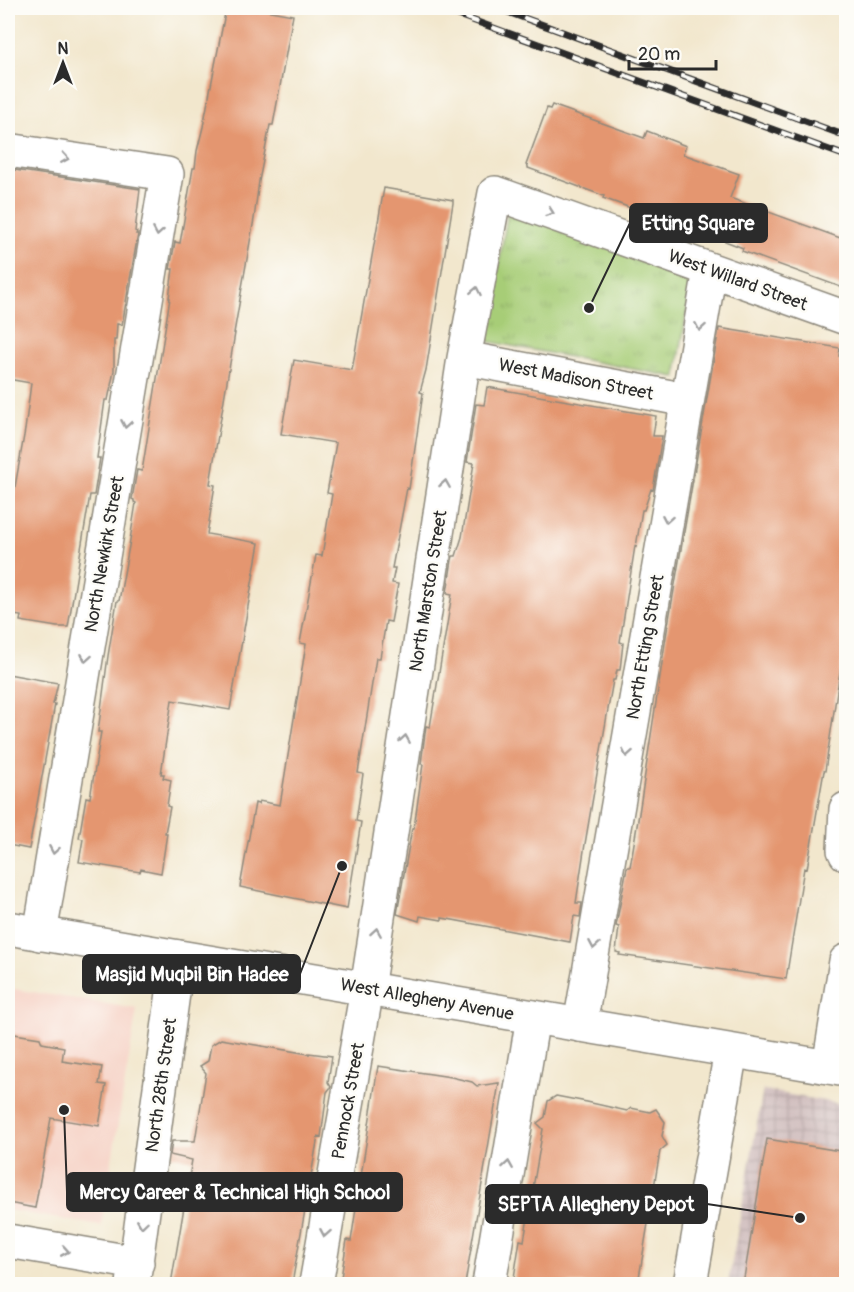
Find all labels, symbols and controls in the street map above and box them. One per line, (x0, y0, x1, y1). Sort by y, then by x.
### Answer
north arrow (33, 33, 93, 93)
scale bar (629, 33, 716, 71)
text: N (58, 39, 69, 59)
text: 20 m (638, 43, 680, 66)
one-way arrow (61, 152, 70, 164)
callout: Etting Square (630, 204, 767, 242)
one-way arrow (544, 205, 555, 218)
text: Etting Square (642, 211, 755, 236)
one-way arrow (152, 226, 165, 236)
street label: West Willard Street (665, 245, 811, 317)
one-way arrow (469, 287, 482, 297)
one-way arrow (694, 322, 707, 332)
street label: West Madison Street (497, 353, 656, 406)
one-way arrow (120, 419, 132, 429)
street label: North Newkirk Street (79, 473, 130, 634)
one-way arrow (438, 479, 450, 488)
street label: North Marston Street (404, 508, 453, 674)
one-way arrow (661, 514, 674, 524)
street label: North Etting Street (621, 572, 670, 721)
one-way arrow (81, 653, 93, 662)
one-way arrow (399, 734, 411, 743)
one-way arrow (621, 748, 634, 758)
one-way arrow (48, 845, 61, 855)
one-way arrow (369, 927, 381, 936)
one-way arrow (589, 941, 601, 950)
callout: Masjid Muqbil Bin Hadee (83, 955, 300, 993)
text: Masjid Muqbil Bin Hadee (95, 962, 290, 987)
street label: West Allegheny Avenue (338, 973, 515, 1026)
street label: North 28th Street (141, 1016, 182, 1154)
street label: Pennock Street (327, 1040, 370, 1161)
one-way arrow (502, 1160, 514, 1169)
callout: Mercy Career & Technical High School (67, 1173, 402, 1211)
text: Mercy Career & Technical High School (79, 1180, 391, 1205)
callout: SEPTA Allegheny Depot (486, 1185, 707, 1223)
text: SEPTA Allegheny Depot (498, 1192, 695, 1217)
one-way arrow (137, 1219, 149, 1228)
one-way arrow (319, 1228, 332, 1238)
one-way arrow (60, 1244, 70, 1257)

